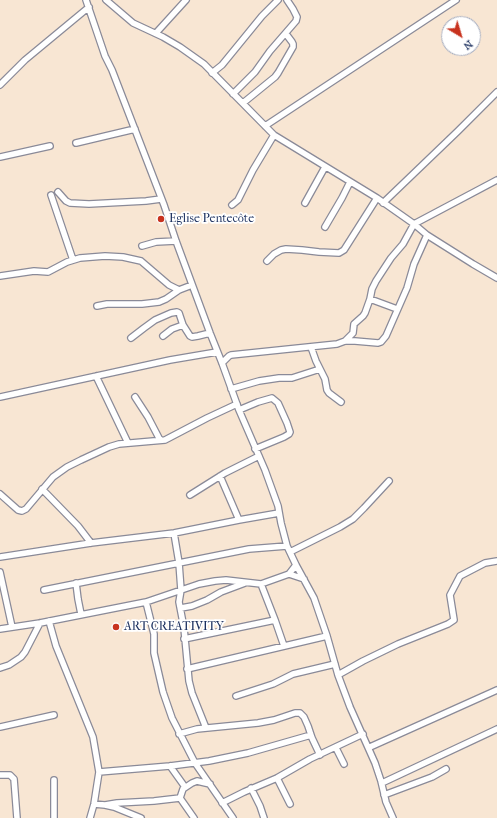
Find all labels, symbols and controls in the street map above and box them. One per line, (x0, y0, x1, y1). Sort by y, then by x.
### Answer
north arrow (441, 16, 481, 56)
text: N (461, 37, 475, 53)
place label: Eglise Pentecôte (169, 212, 254, 226)
marker: Eglise Pentecôte (156, 214, 166, 224)
place label: ART CREATIVITY (124, 620, 224, 634)
marker: ART CREATIVITY (111, 622, 121, 632)

